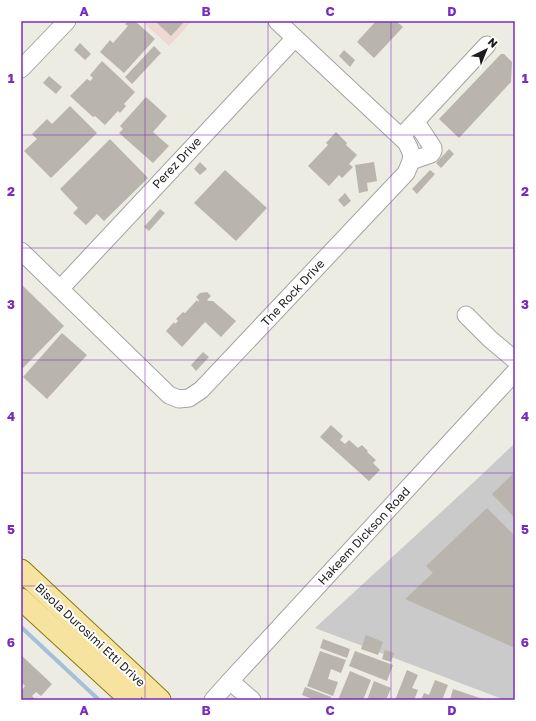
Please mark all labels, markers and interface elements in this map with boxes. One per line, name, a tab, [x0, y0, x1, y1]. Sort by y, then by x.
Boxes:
text: A	[79, 3, 89, 19]
text: B	[201, 3, 211, 19]
text: C	[325, 3, 335, 19]
text: D	[447, 3, 457, 19]
north arrow	[466, 30, 506, 70]
text: N	[486, 35, 501, 50]
text: 1	[8, 70, 15, 86]
text: 1	[522, 70, 529, 86]
street label: Perez Drive	[149, 134, 204, 192]
text: 2	[7, 183, 15, 199]
text: 2	[521, 183, 529, 199]
street label: The Rock Drive	[258, 256, 327, 329]
text: 3	[7, 296, 15, 312]
text: 3	[521, 296, 529, 312]
text: 4	[7, 408, 15, 424]
text: 4	[521, 408, 529, 424]
street label: Hakeem Dickson Road	[314, 484, 413, 588]
text: 5	[7, 521, 15, 537]
text: 5	[521, 521, 529, 537]
street label: Bisola Durosimi Etti Drive	[32, 580, 149, 690]
text: 6	[7, 634, 15, 650]
text: 6	[521, 634, 529, 650]
text: A	[79, 702, 89, 718]
text: B	[201, 702, 211, 718]
text: C	[325, 702, 335, 718]
text: D	[447, 702, 457, 718]

